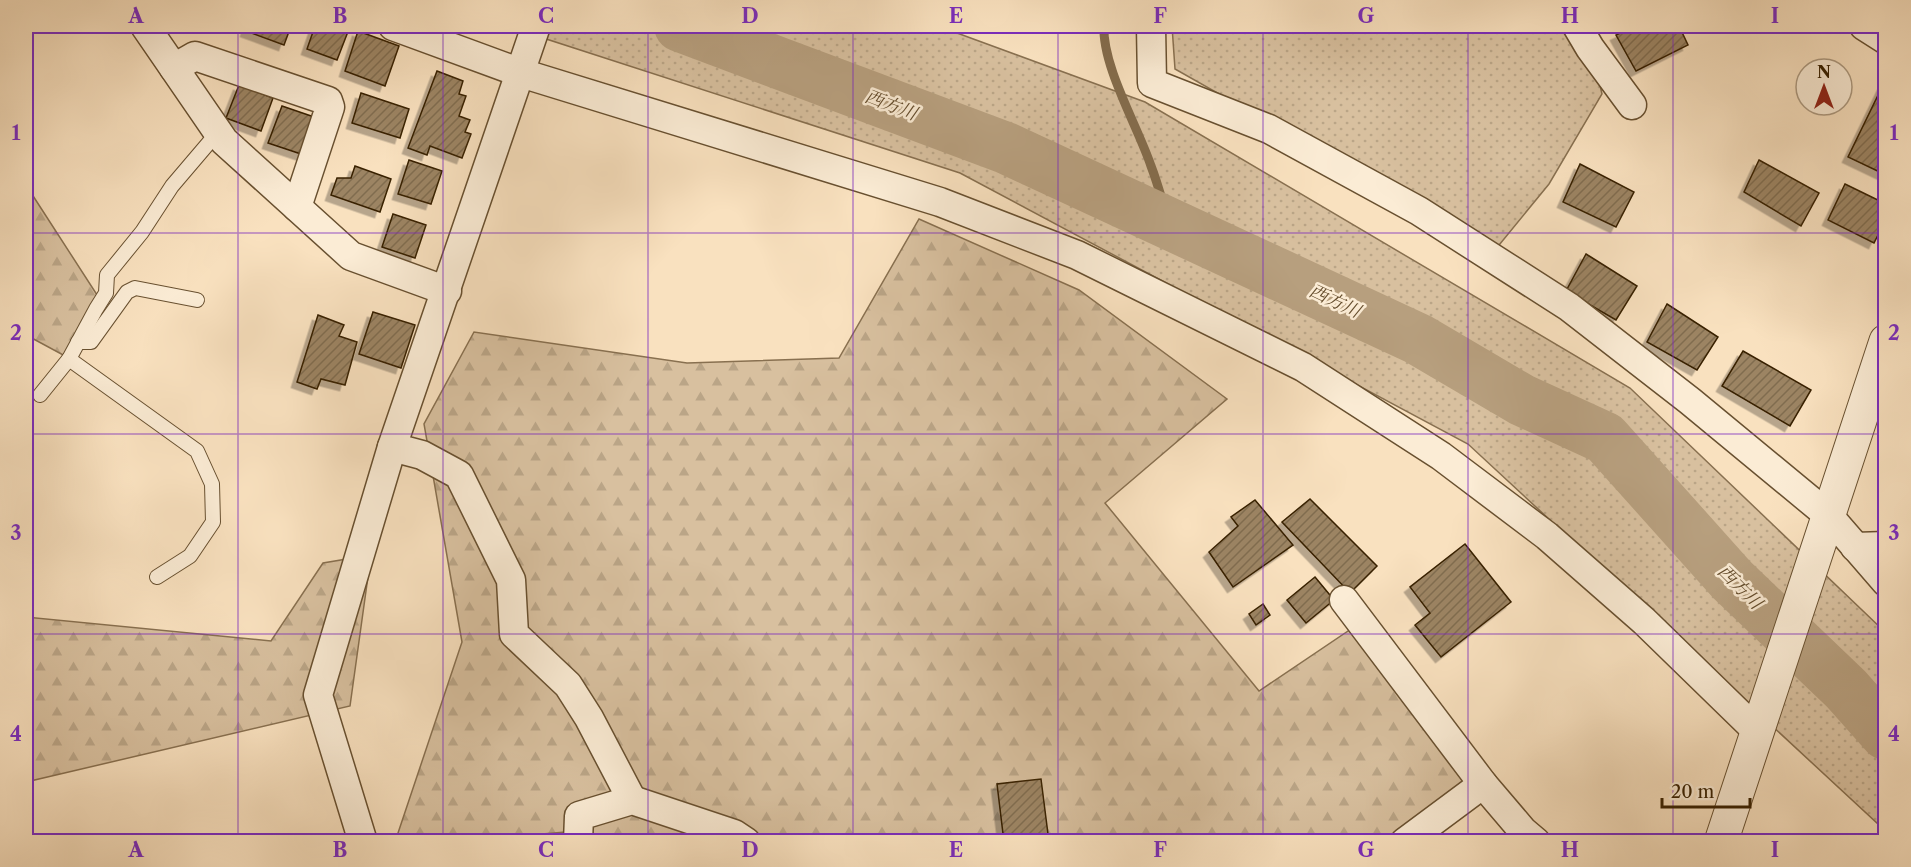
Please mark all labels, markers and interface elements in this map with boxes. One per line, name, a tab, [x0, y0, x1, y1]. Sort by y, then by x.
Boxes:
text: A	[127, 4, 144, 28]
text: B	[333, 4, 348, 28]
text: C	[538, 4, 554, 28]
text: D	[741, 4, 759, 28]
text: E	[949, 4, 963, 28]
text: F	[1153, 4, 1167, 28]
text: G	[1358, 4, 1375, 28]
text: H	[1561, 4, 1579, 28]
text: I	[1771, 4, 1779, 28]
north arrow	[1794, 57, 1854, 117]
text: N	[1817, 62, 1831, 82]
water label: 西方川	[862, 85, 922, 126]
text: 1	[12, 121, 21, 145]
text: 1	[1890, 121, 1899, 145]
water label: 西方川	[1306, 280, 1366, 323]
text: 2	[10, 321, 22, 345]
text: 2	[1888, 321, 1900, 345]
text: 3	[10, 521, 22, 545]
text: 3	[1888, 521, 1900, 545]
water label: 西方川	[1713, 560, 1768, 615]
text: 4	[10, 722, 22, 746]
text: 4	[1888, 722, 1900, 746]
scale bar	[1662, 771, 1750, 809]
text: 20 m	[1671, 781, 1715, 803]
text: A	[127, 838, 144, 862]
text: B	[333, 838, 348, 862]
text: C	[538, 838, 554, 862]
text: D	[741, 838, 759, 862]
text: E	[949, 838, 963, 862]
text: F	[1153, 838, 1167, 862]
text: G	[1358, 838, 1375, 862]
text: H	[1561, 838, 1579, 862]
text: I	[1771, 838, 1779, 862]

